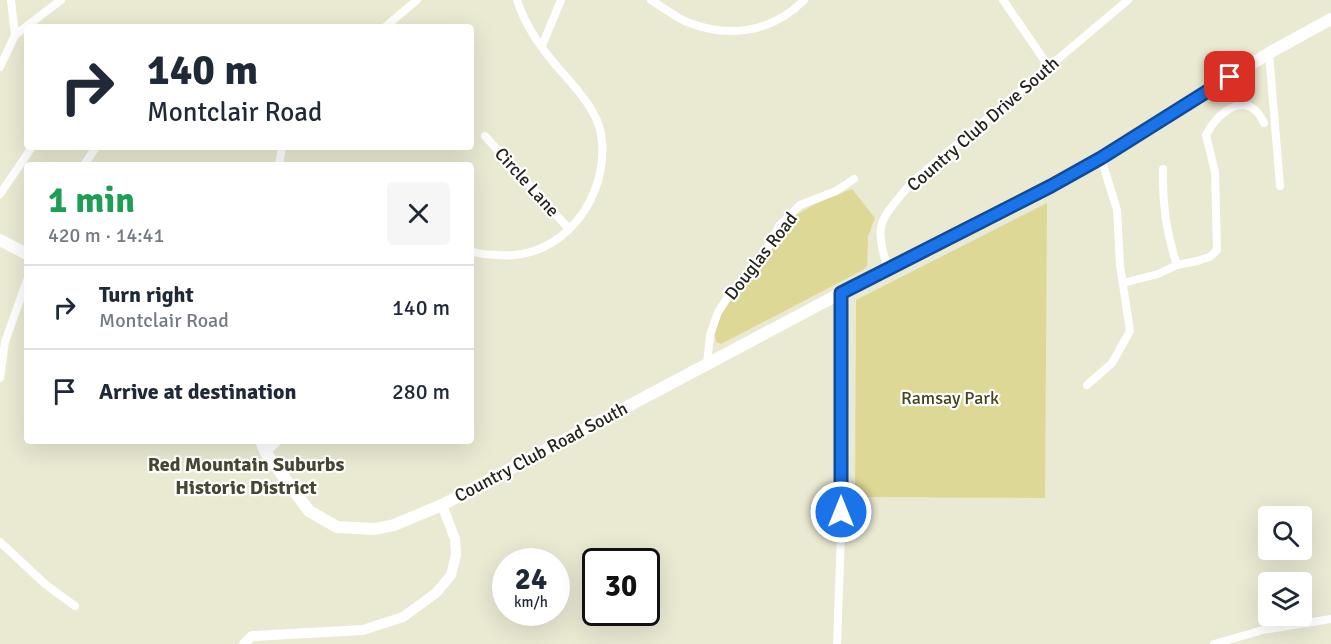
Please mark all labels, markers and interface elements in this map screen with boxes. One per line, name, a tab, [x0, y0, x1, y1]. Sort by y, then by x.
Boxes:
text: 140 m	[147, 45, 258, 96]
icon: right	[48, 48, 126, 126]
pin	[1204, 51, 1255, 102]
street label: Country Club Drive South	[902, 52, 1064, 196]
icon: arrive	[1213, 60, 1246, 93]
text: Montclair Road	[147, 96, 322, 129]
street label: Circle Lane	[490, 143, 564, 221]
text: 1 min	[48, 178, 135, 223]
button: close	[387, 182, 450, 245]
street label: Douglas Road	[720, 208, 802, 304]
text: 420 m · 14:41	[48, 223, 164, 248]
text: Turn right	[99, 281, 194, 308]
icon: right	[48, 291, 81, 324]
text: 140 m	[392, 294, 450, 321]
text: Montclair Road	[99, 308, 229, 333]
icon: arrive	[48, 375, 81, 408]
text: Arrive at destination	[99, 378, 296, 405]
text: 280 m	[392, 378, 450, 405]
park label: Ramsay Park	[901, 387, 999, 409]
street label: Country Club Road South	[451, 397, 631, 507]
district label: Red Mountain Suburbs Historic District	[148, 452, 344, 500]
position arrow	[809, 480, 873, 544]
map controls	[1258, 506, 1312, 626]
button: search	[1258, 506, 1312, 560]
speed limit sign: 30	[582, 548, 660, 626]
text: 24	[515, 561, 547, 598]
button: layers	[1258, 572, 1312, 626]
text: km/h	[514, 593, 548, 611]

